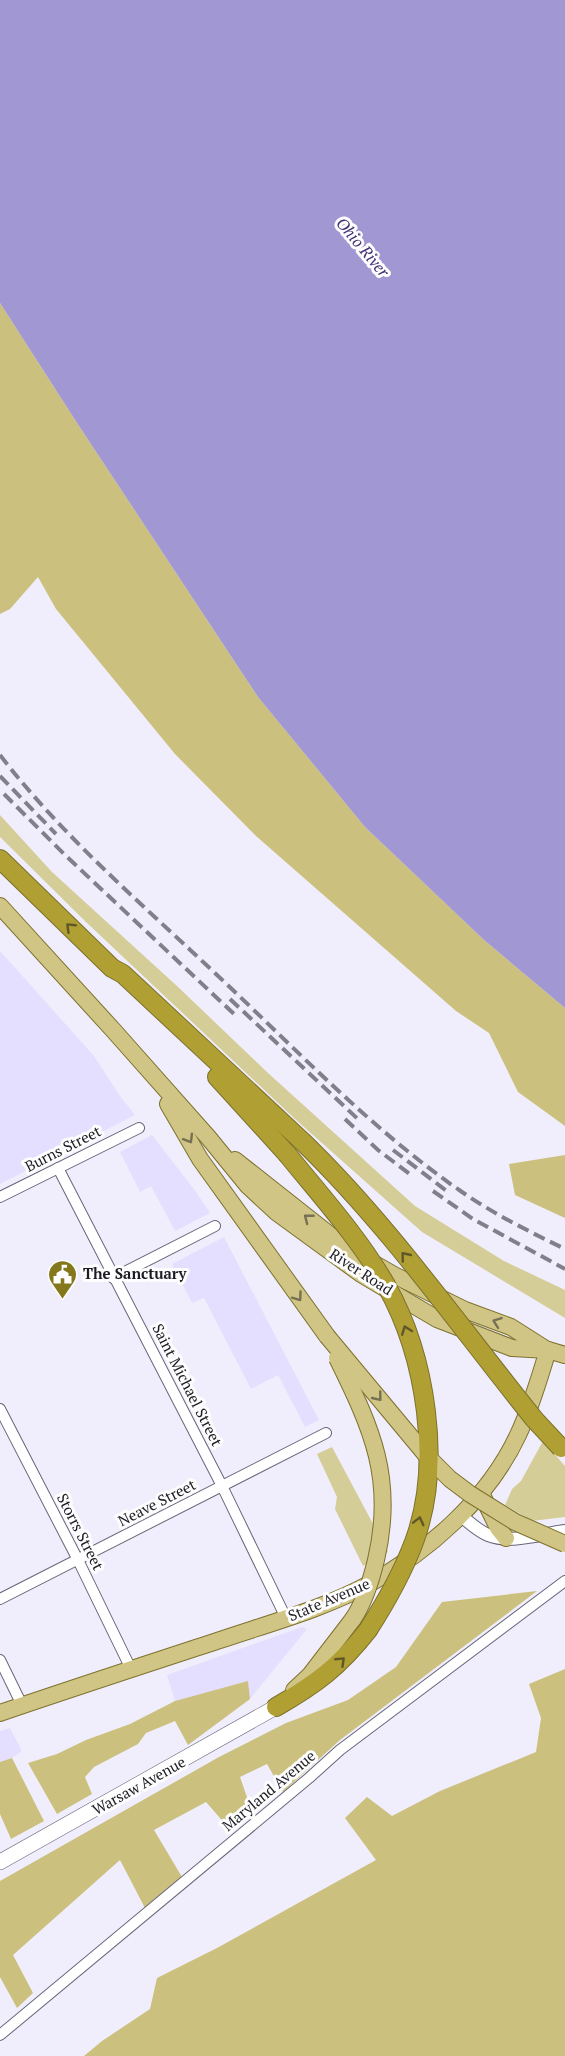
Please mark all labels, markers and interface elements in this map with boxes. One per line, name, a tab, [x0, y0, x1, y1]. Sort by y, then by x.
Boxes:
water label: Ohio River	[332, 212, 395, 282]
one-way arrow	[66, 924, 77, 935]
street label: Burns Street	[21, 1120, 104, 1176]
one-way arrow	[181, 1133, 193, 1143]
one-way arrow	[304, 1215, 315, 1226]
street label: River Road	[326, 1243, 397, 1299]
one-way arrow	[401, 1252, 412, 1263]
public building icon: The Sanctuary	[46, 1258, 78, 1300]
place label: The Sanctuary	[83, 1263, 187, 1283]
one-way arrow	[291, 1290, 302, 1301]
one-way arrow	[492, 1316, 503, 1329]
street label: Saint Michael Street	[148, 1320, 228, 1450]
one-way arrow	[401, 1325, 414, 1336]
one-way arrow	[370, 1390, 381, 1401]
street label: Neave Street	[114, 1474, 199, 1530]
street label: Storrs Street	[53, 1490, 109, 1574]
one-way arrow	[412, 1517, 425, 1527]
street label: State Avenue	[285, 1573, 372, 1625]
one-way arrow	[333, 1658, 344, 1669]
street label: Maryland Avenue	[218, 1745, 319, 1835]
street label: Warsaw Avenue	[88, 1751, 189, 1819]

